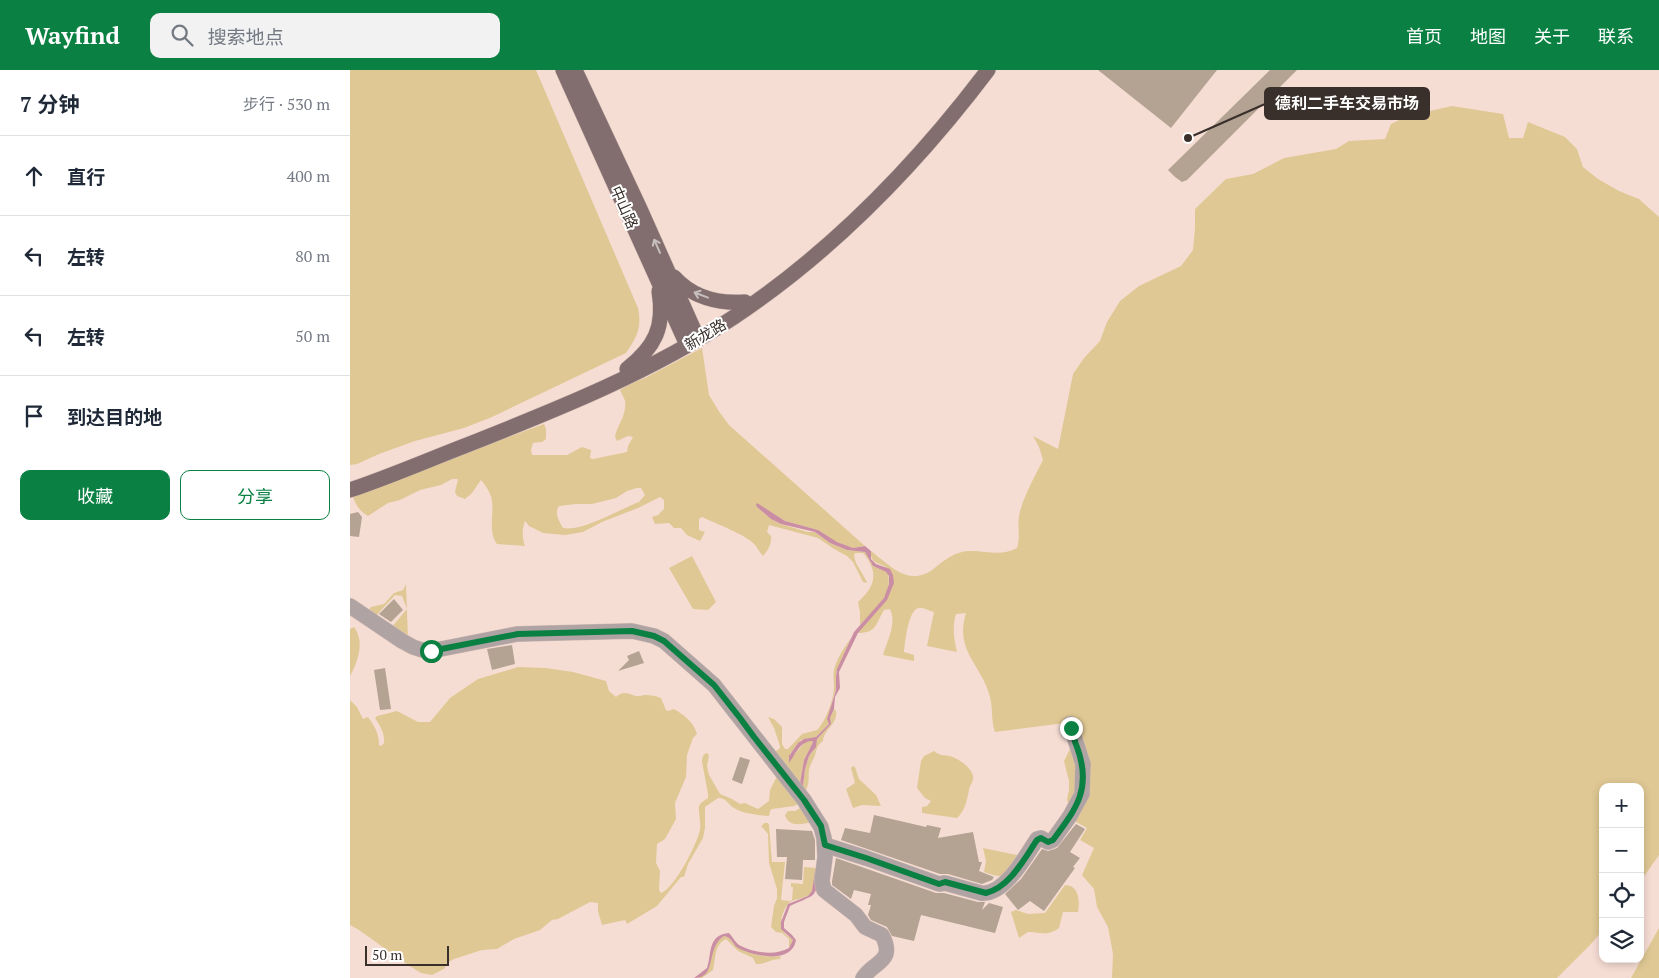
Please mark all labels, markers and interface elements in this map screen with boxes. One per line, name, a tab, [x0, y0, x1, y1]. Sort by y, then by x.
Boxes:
search box	[150, 13, 500, 58]
text: Wayfind	[25, 19, 120, 51]
icon: search	[168, 21, 196, 49]
text: 搜索地点	[208, 24, 284, 49]
text: 首页	[1406, 24, 1442, 48]
text: 地图	[1470, 24, 1506, 48]
text: 关于	[1534, 24, 1570, 48]
text: 联系	[1598, 24, 1634, 48]
callout: 德利二手车交易市场	[1265, 88, 1429, 119]
text: 7 分钟	[20, 90, 80, 118]
text: 德利二手车交易市场	[1275, 92, 1419, 114]
text: 步行 · 530 m	[243, 93, 330, 115]
icon: ahead	[20, 162, 48, 190]
text: 直行	[67, 164, 105, 189]
text: 400 m	[287, 165, 330, 187]
street label: 中山路	[607, 182, 643, 232]
one-way arrow	[652, 239, 661, 254]
icon: left	[20, 242, 48, 270]
text: 左转	[67, 244, 105, 269]
text: 80 m	[295, 245, 330, 267]
one-way arrow	[693, 290, 709, 299]
street label: 新龙路	[681, 314, 729, 354]
icon: left	[20, 322, 48, 350]
text: 左转	[67, 324, 105, 349]
text: 50 m	[295, 325, 330, 347]
icon: arrive	[20, 402, 48, 430]
text: 到达目的地	[67, 404, 162, 429]
button: 收藏	[20, 470, 170, 520]
button: 分享	[180, 470, 330, 520]
route start	[420, 640, 443, 663]
route end	[1060, 717, 1083, 740]
map controls	[1599, 783, 1644, 963]
button: +	[1599, 783, 1644, 828]
button: −	[1599, 828, 1644, 873]
button: locate	[1599, 873, 1644, 918]
button: layers	[1599, 918, 1644, 963]
scale bar	[365, 943, 449, 966]
text: 50 m	[372, 945, 402, 964]

